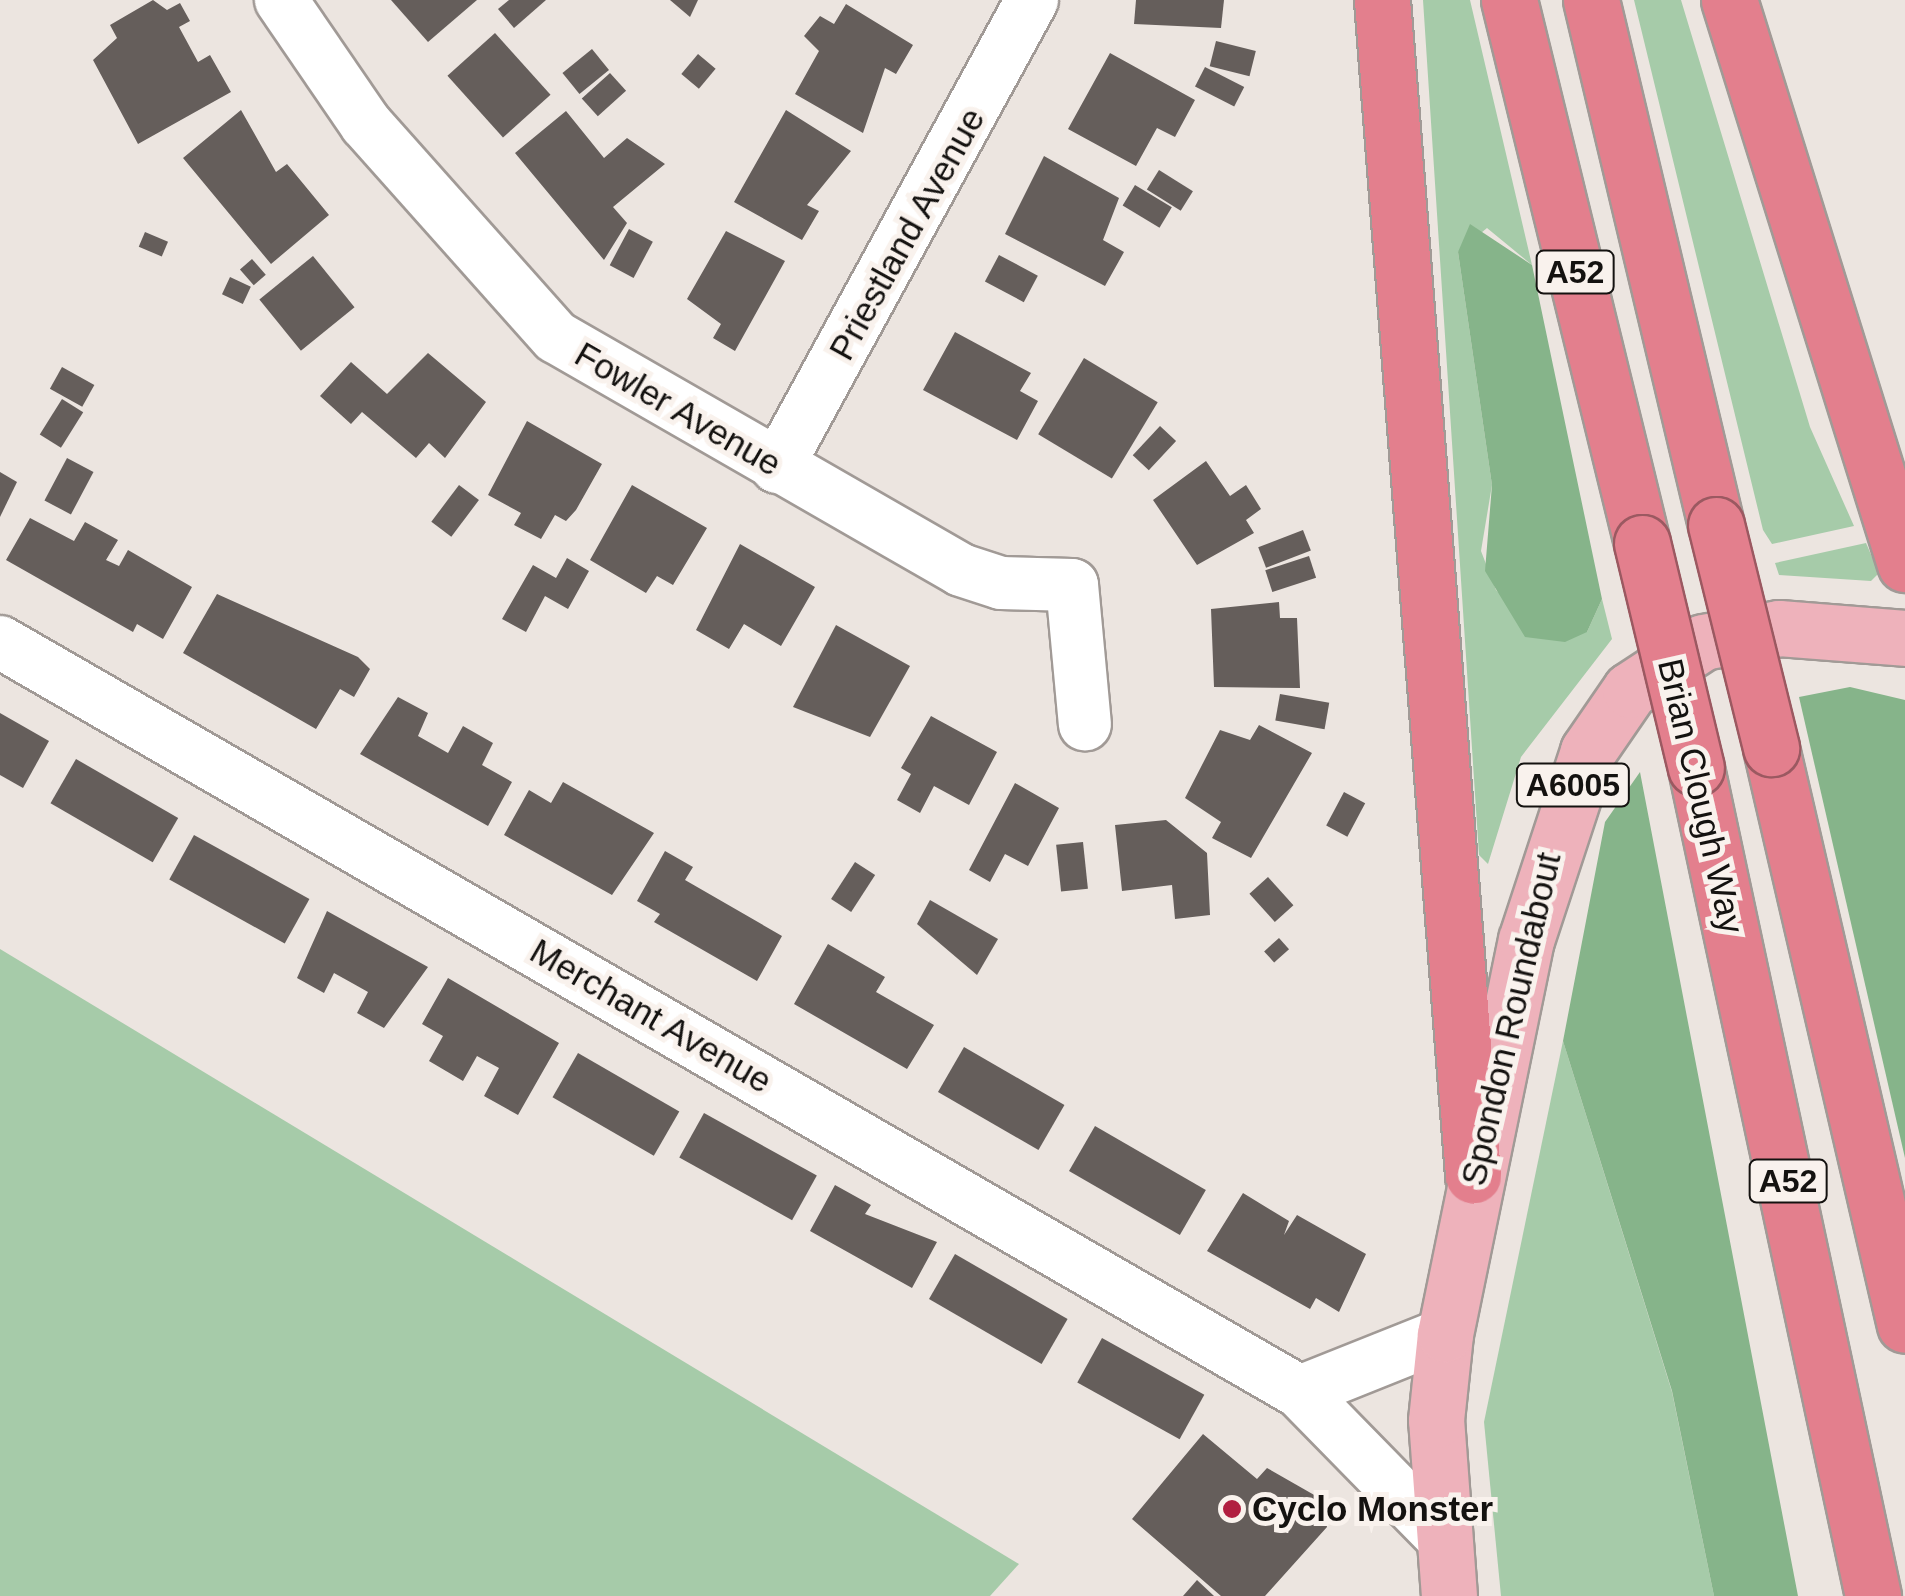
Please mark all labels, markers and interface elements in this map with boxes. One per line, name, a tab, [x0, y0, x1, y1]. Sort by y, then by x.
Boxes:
street label: Priestland Avenue	[820, 100, 994, 368]
road number: A52	[1535, 245, 1615, 299]
street label: Fowler Avenue	[567, 333, 789, 485]
street label: Brian Clough Way	[1649, 654, 1753, 938]
road number: A6005	[1516, 758, 1630, 812]
street label: Spondon Roundabout	[1452, 848, 1570, 1190]
street label: Merchant Avenue	[522, 929, 780, 1103]
road number: A52	[1748, 1154, 1828, 1208]
place label: Cyclo Monster	[1252, 1488, 1493, 1530]
marker: Cyclo Monster	[1221, 1498, 1243, 1520]

